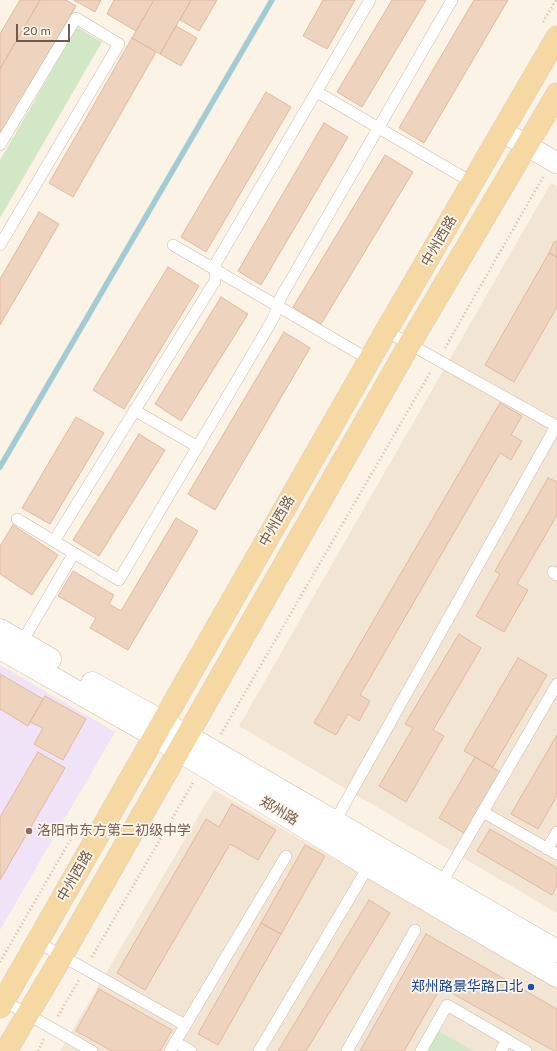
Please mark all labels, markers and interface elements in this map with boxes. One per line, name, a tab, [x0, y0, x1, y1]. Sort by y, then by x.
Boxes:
scale bar	[18, 16, 72, 42]
text: 20 m	[23, 24, 51, 38]
street label: 中州西路	[418, 213, 460, 269]
street label: 中州西路	[256, 493, 298, 549]
street label: 郑州路	[257, 793, 301, 829]
place label: 洛阳市东方第二初级中学	[37, 823, 191, 839]
marker: 洛阳市东方第二初级中学	[24, 826, 34, 836]
street label: 中州西路	[54, 848, 96, 904]
place label: 郑州路景华路口北	[411, 979, 523, 995]
marker: 郑州路景华路口北	[526, 982, 536, 992]

